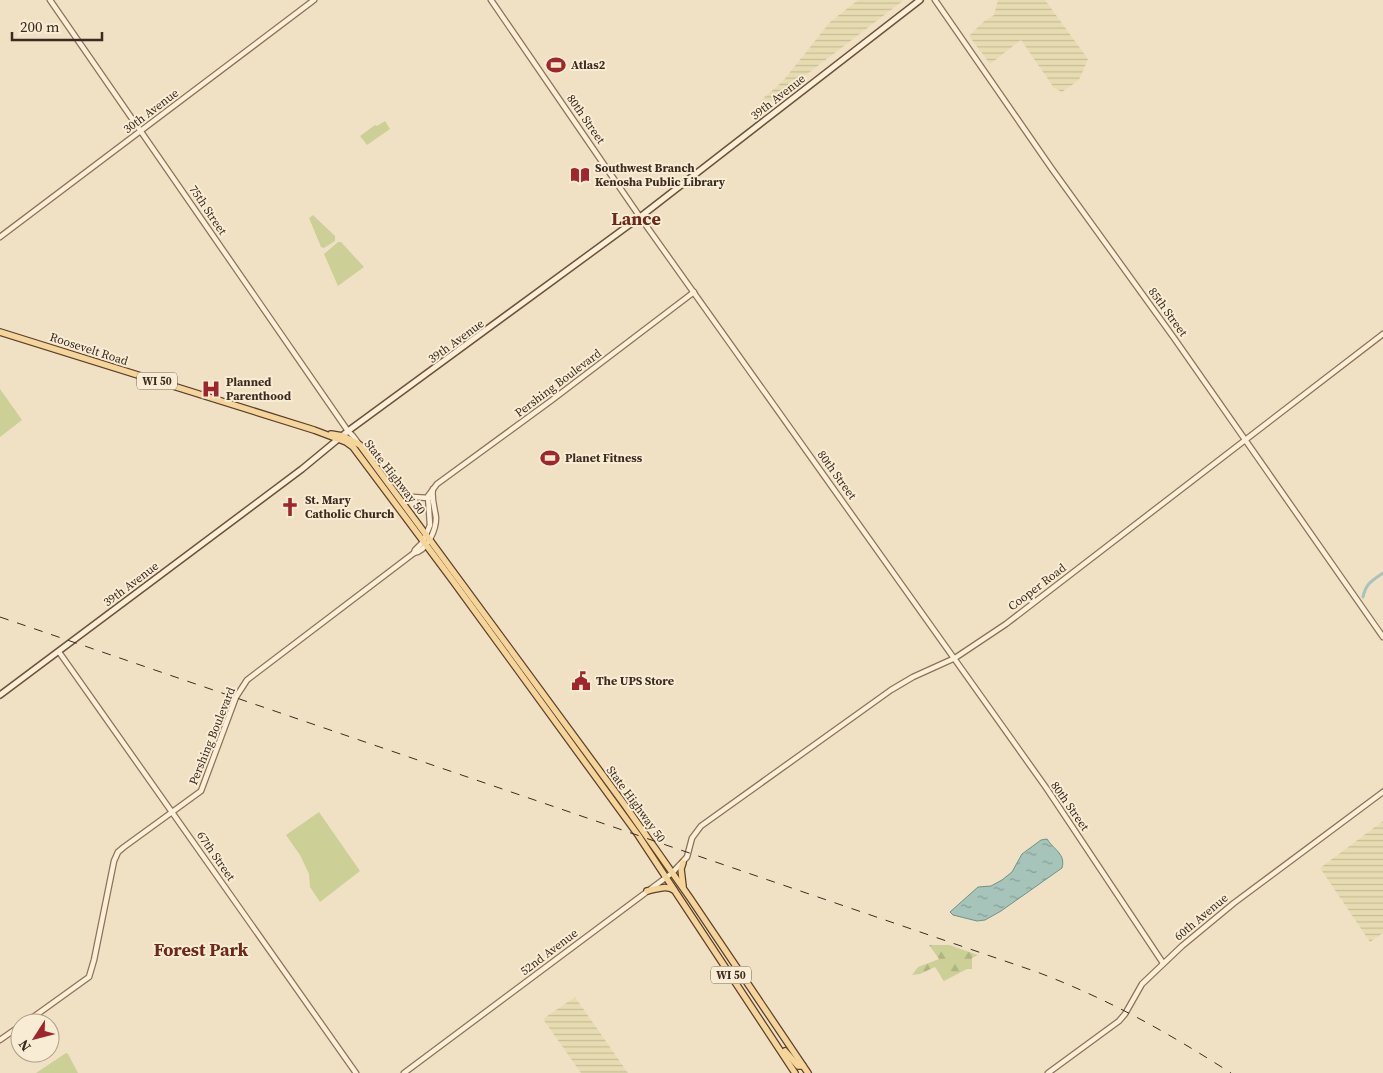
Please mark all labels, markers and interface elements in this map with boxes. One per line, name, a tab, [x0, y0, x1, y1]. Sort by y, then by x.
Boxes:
scale bar	[12, 10, 102, 42]
text: 200 m	[20, 16, 60, 37]
sports icon: Atlas2	[545, 54, 567, 76]
place label: Atlas2	[571, 57, 606, 73]
street label: 39th Avenue	[747, 71, 809, 123]
street label: 30th Avenue	[120, 85, 182, 137]
street label: 80th Street	[563, 91, 609, 147]
place label: Southwest Branch Kenosha Public Library	[595, 160, 726, 190]
library icon: Southwest Branch Kenosha Public Library	[569, 164, 591, 186]
street label: 75th Street	[185, 182, 231, 238]
district label: Lance	[611, 206, 661, 231]
street label: 85th Street	[1145, 284, 1191, 340]
street label: 39th Avenue	[425, 315, 487, 367]
street label: Roosevelt Road	[48, 329, 130, 369]
street label: Pershing Boulevard	[512, 345, 605, 421]
road number: WI 50	[137, 372, 177, 390]
place label: Planned Parenthood	[226, 374, 291, 404]
hospital icon: Planned Parenthood	[200, 378, 222, 400]
street label: State Highway 50	[361, 436, 429, 518]
sports icon: Planet Fitness	[539, 447, 561, 469]
street label: 80th Street	[814, 447, 860, 503]
place label: Planet Fitness	[565, 450, 643, 466]
place label: St. Mary Catholic Church	[305, 492, 395, 522]
church icon: St. Mary Catholic Church	[279, 496, 301, 518]
street label: 39th Avenue	[100, 558, 162, 610]
street label: Cooper Road	[1005, 560, 1069, 614]
public building icon: The UPS Store	[570, 670, 592, 692]
place label: The UPS Store	[596, 673, 674, 689]
street label: Pershing Boulevard	[185, 684, 239, 787]
street label: State Highway 50	[603, 763, 669, 845]
street label: 80th Street	[1047, 778, 1093, 834]
street label: 67th Street	[193, 828, 239, 884]
street label: 60th Avenue	[1171, 890, 1231, 944]
street label: 52nd Avenue	[517, 925, 581, 979]
district label: Forest Park	[154, 937, 249, 962]
road number: WI 50	[711, 966, 751, 984]
north arrow	[10, 1013, 60, 1063]
text: N	[13, 1036, 36, 1056]

